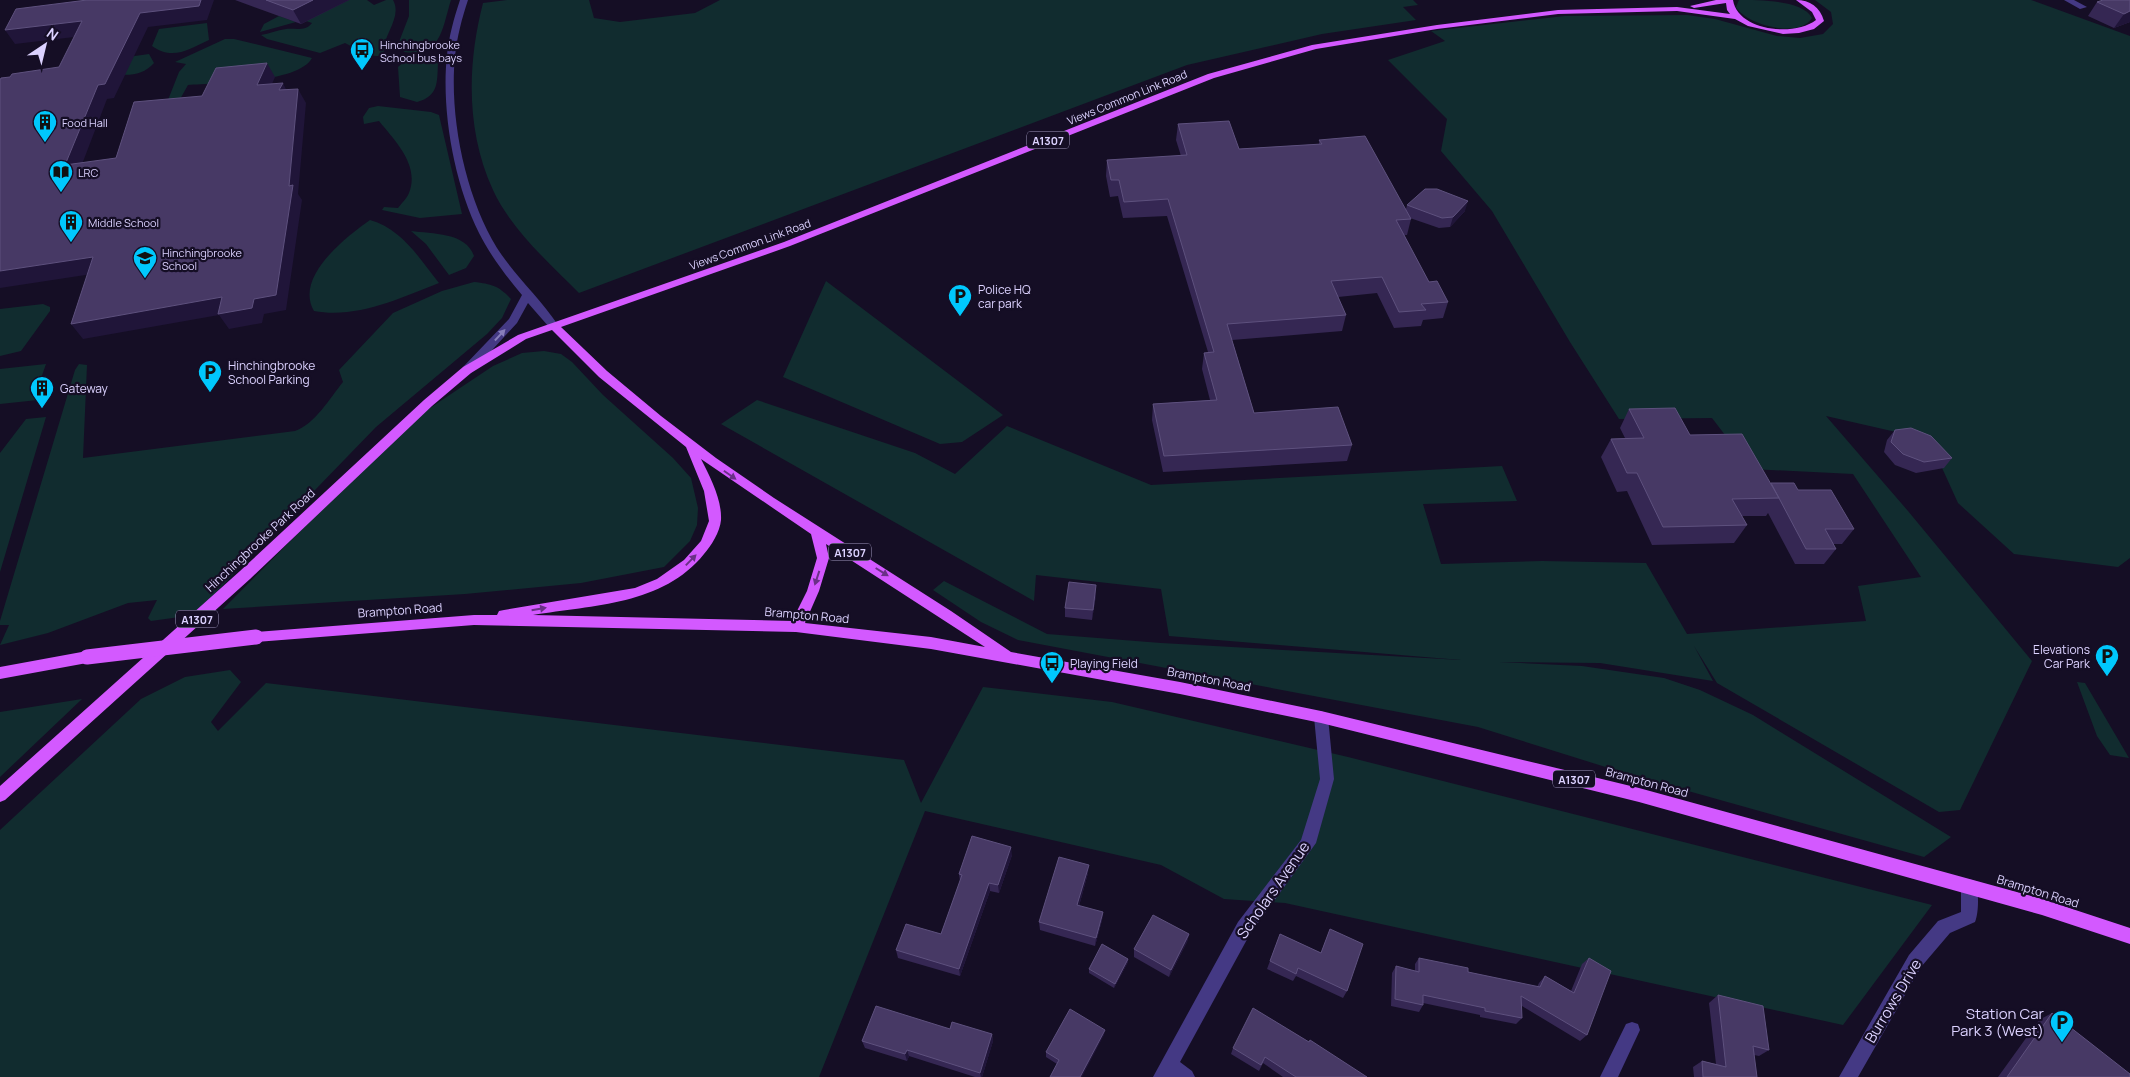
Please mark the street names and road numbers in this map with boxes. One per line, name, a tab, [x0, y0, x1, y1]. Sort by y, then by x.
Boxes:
street label: Views Common Link Road	[1065, 66, 1189, 128]
road number: A1307	[1027, 132, 1069, 148]
street label: Views Common Link Road	[687, 215, 813, 273]
street label: Hinchingbrooke Park Road	[201, 485, 319, 595]
road number: A1307	[829, 544, 871, 560]
street label: Brampton Road	[357, 599, 443, 621]
street label: Brampton Road	[764, 603, 850, 627]
road number: A1307	[176, 610, 218, 628]
street label: Brampton Road	[1166, 663, 1252, 695]
street label: Brampton Road	[1604, 763, 1690, 801]
road number: A1307	[1553, 771, 1595, 788]
street label: Scholars Avenue	[1232, 837, 1315, 943]
street label: Brampton Road	[1995, 870, 2081, 912]
street label: Burrows Drive	[1860, 955, 1926, 1047]

